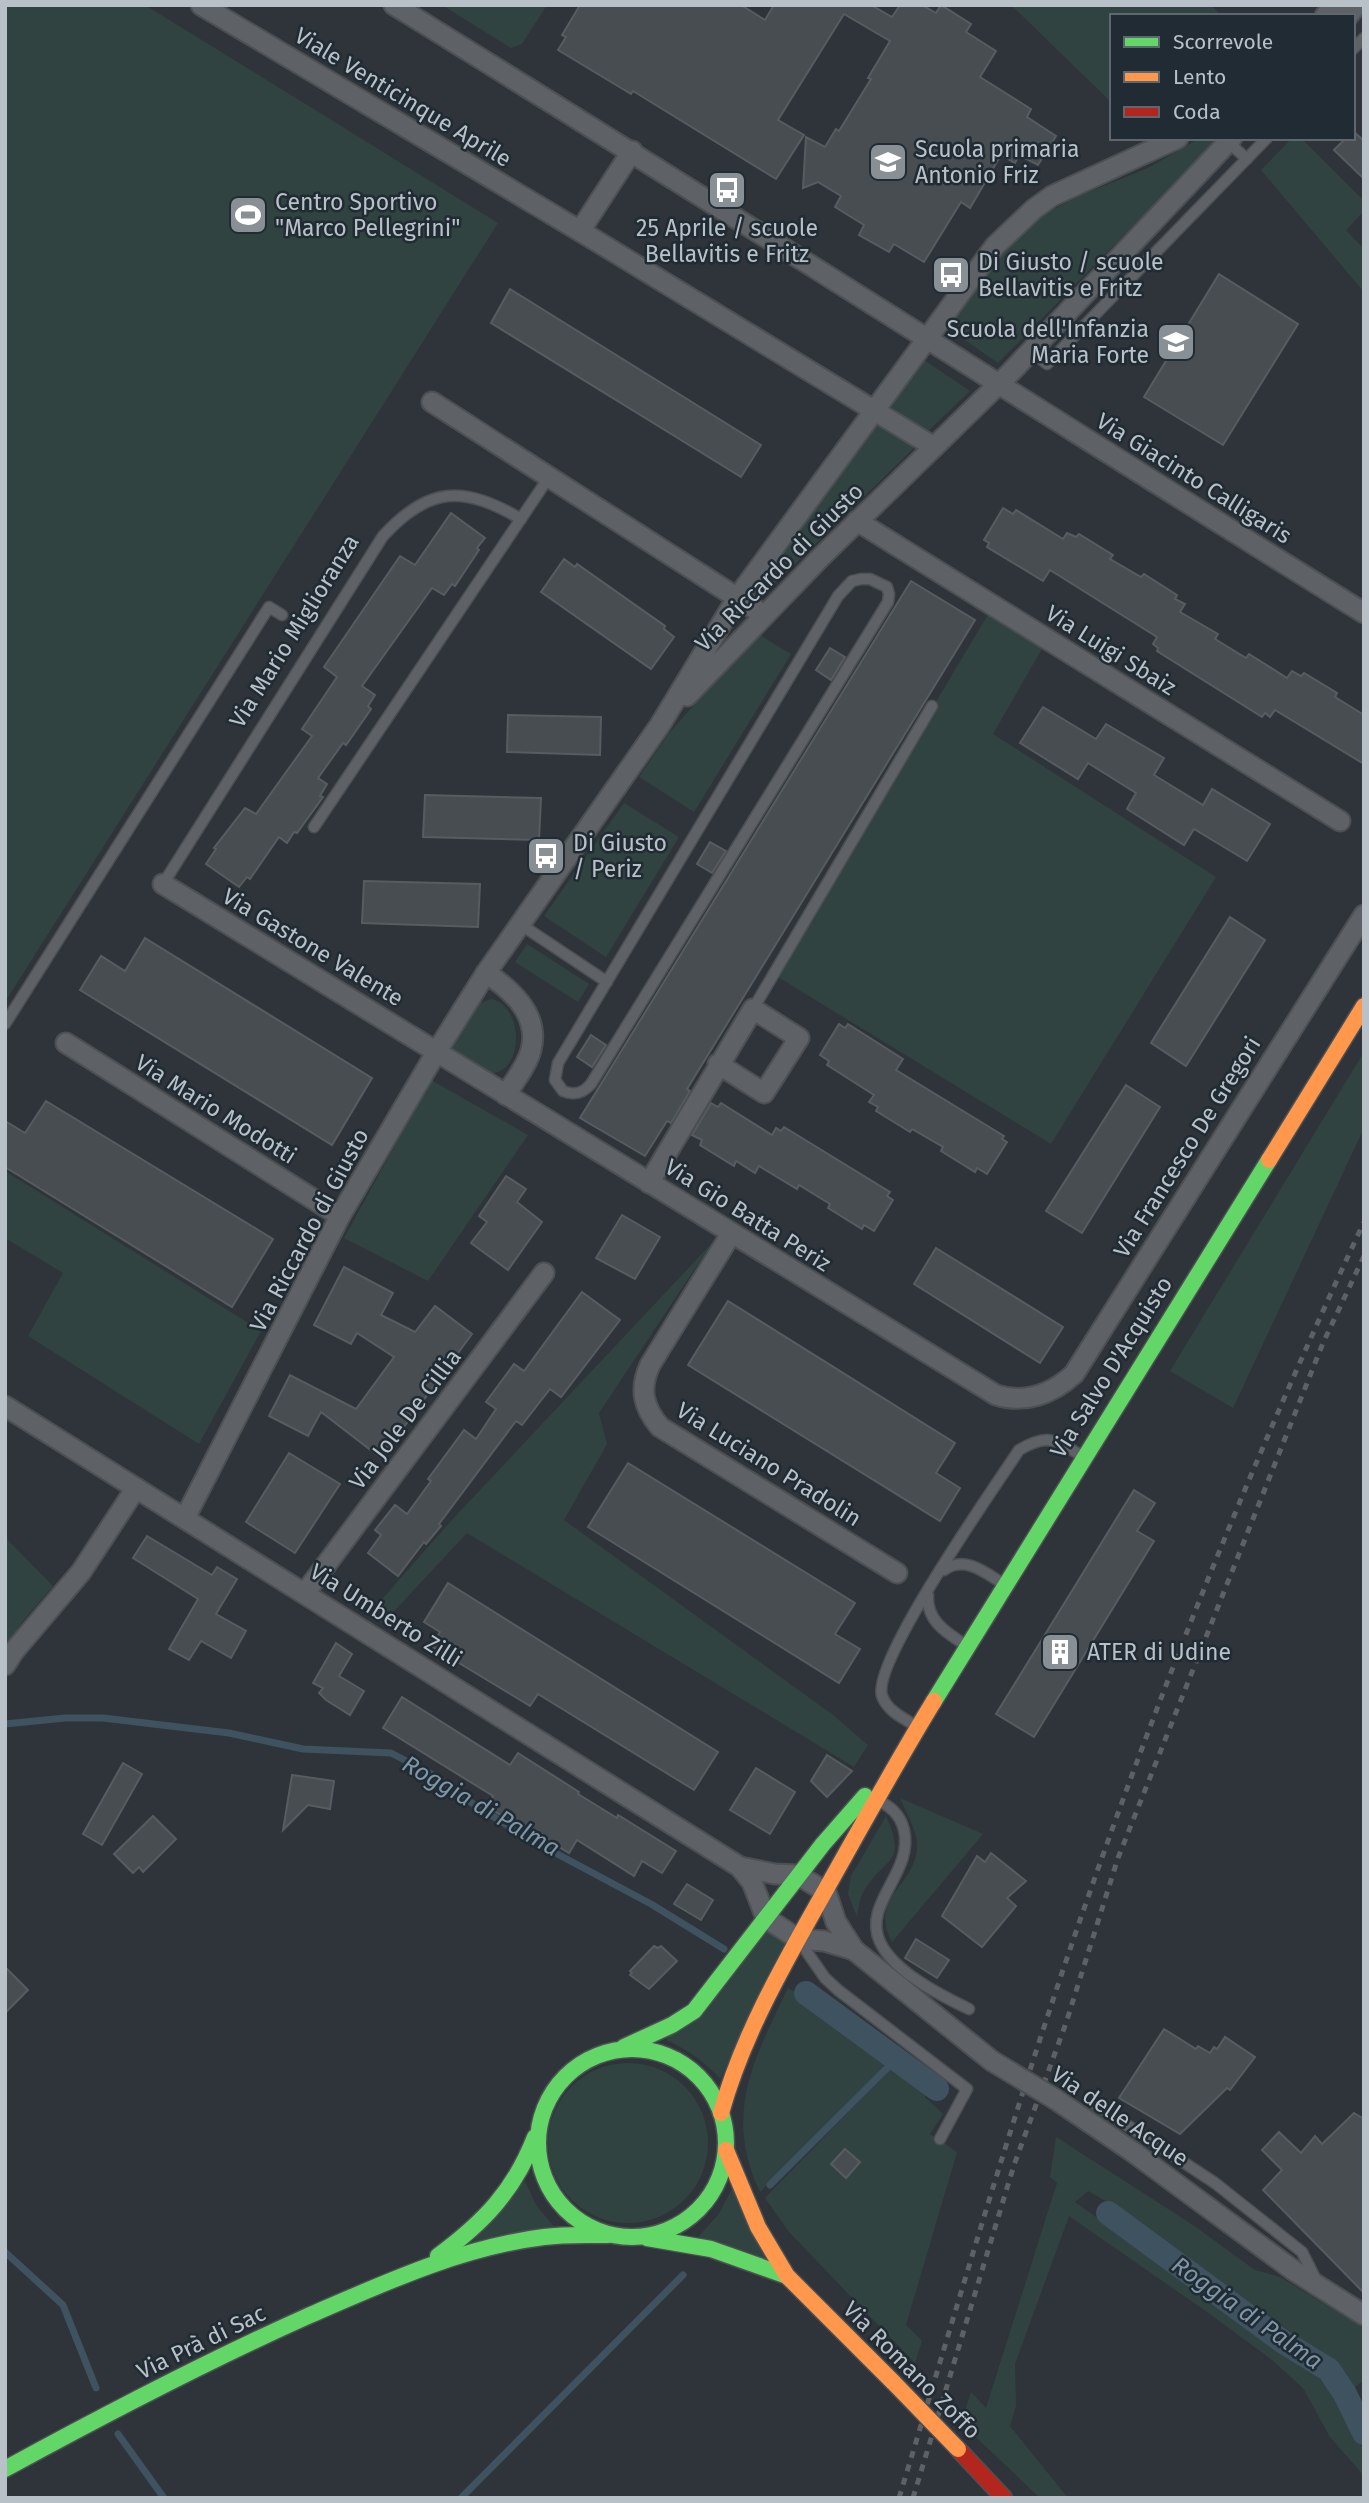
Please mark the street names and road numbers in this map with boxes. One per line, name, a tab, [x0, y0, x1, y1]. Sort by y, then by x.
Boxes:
street label: Viale Venticinque Aprile	[290, 21, 516, 173]
street label: Via Giacinto Calligaris	[1091, 407, 1297, 549]
street label: Via Riccardo di Giusto	[689, 477, 869, 657]
street label: Via Mario Miglioranza	[223, 529, 365, 733]
street label: Via Luigi Sbaiz	[1041, 599, 1181, 701]
street label: Via Gastone Valente	[217, 882, 409, 1012]
street label: Via Francesco De Gregori	[1107, 1031, 1267, 1263]
street label: Via Mario Modotti	[130, 1048, 302, 1170]
street label: Via Riccardo di Giusto	[243, 1123, 375, 1337]
street label: Via Gio Batta Periz	[660, 1153, 836, 1277]
street label: Via Salvo D'Acquisto	[1044, 1271, 1178, 1463]
street label: Via Jole De Cillia	[343, 1343, 467, 1495]
street label: Via Luciano Pradolin	[671, 1396, 867, 1532]
street label: Via Umberto Zilli	[305, 1557, 467, 1673]
street label: Via delle Acque	[1046, 2060, 1194, 2172]
street label: Via Romano Zoffo	[837, 2295, 987, 2445]
street label: Via Prà di Sac	[132, 2299, 270, 2385]

